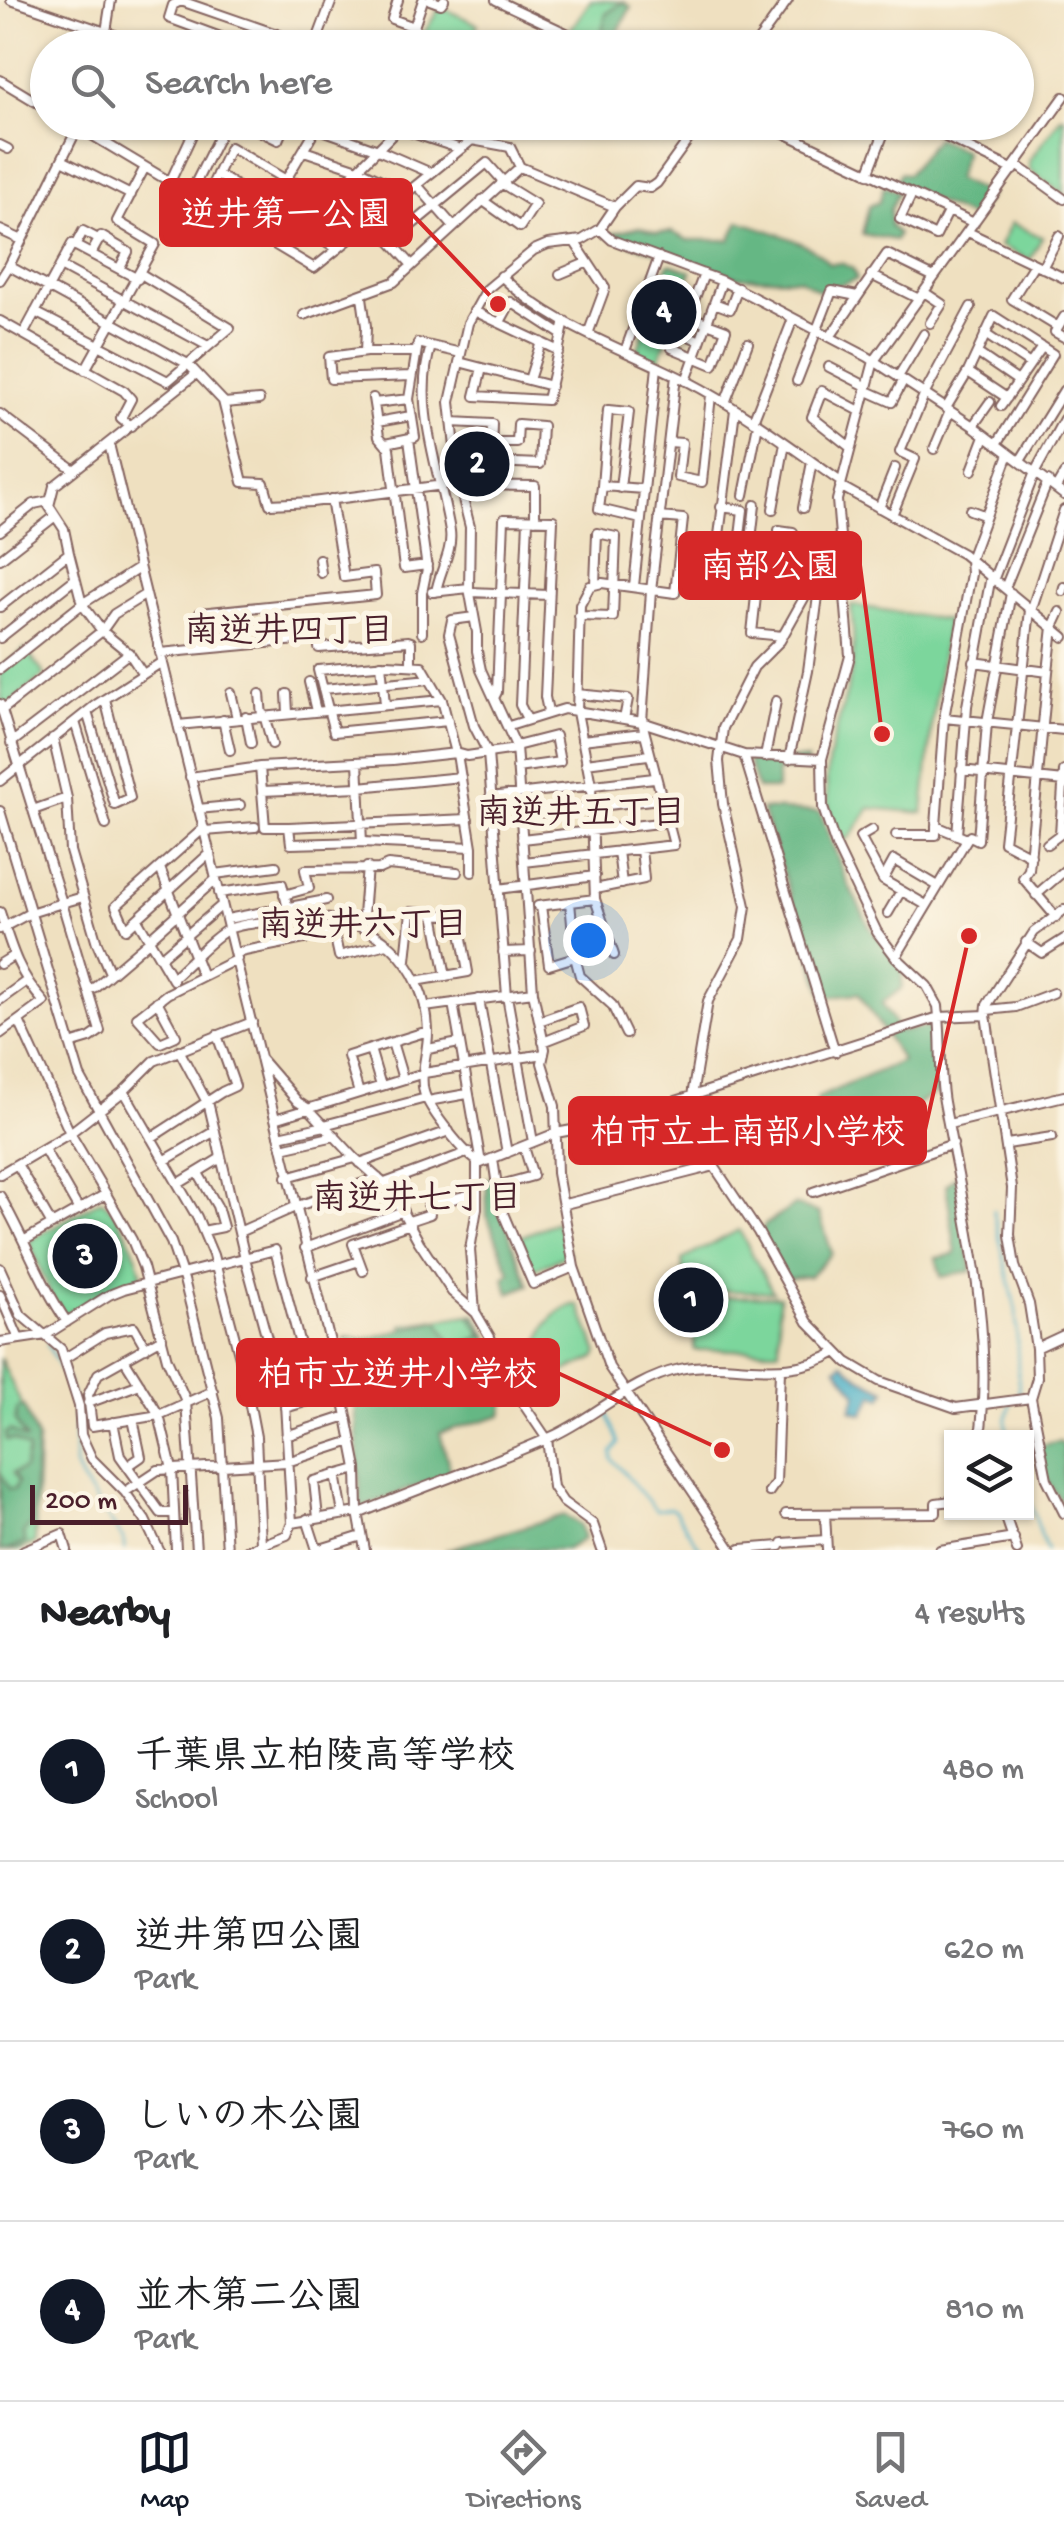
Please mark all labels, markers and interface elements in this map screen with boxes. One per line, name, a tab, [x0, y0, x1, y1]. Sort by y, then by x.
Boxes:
search box	[30, 30, 1034, 140]
icon: search	[65, 58, 120, 113]
text: Search here	[145, 63, 332, 107]
callout: 逆井第一公園	[161, 180, 411, 245]
text: 逆井第一公園	[181, 196, 391, 239]
pin: 4	[632, 274, 696, 350]
pin: 2	[444, 426, 510, 502]
callout: 南部公園	[680, 533, 860, 598]
text: 南部公園	[700, 548, 840, 591]
district label: 南逆井四丁目	[184, 612, 394, 655]
district label: 南逆井五丁目	[476, 794, 686, 837]
district label: 南逆井六丁目	[258, 906, 468, 949]
your location	[563, 915, 614, 966]
callout: 柏市立土南部小学校	[570, 1098, 925, 1163]
text: 柏市立土南部小学校	[590, 1114, 906, 1157]
district label: 南逆井七丁目	[312, 1179, 522, 1222]
pin: 3	[52, 1218, 118, 1294]
pin: 1	[658, 1262, 724, 1338]
callout: 柏市立逆井小学校	[238, 1340, 558, 1405]
text: 柏市立逆井小学校	[258, 1356, 538, 1399]
map controls	[944, 1430, 1034, 1520]
button: layers	[944, 1430, 1034, 1520]
scale bar	[30, 1480, 188, 1524]
text: 200 m	[45, 1486, 117, 1519]
text: Nearby	[40, 1591, 170, 1640]
text: 4 results	[915, 1596, 1024, 1634]
text: 千葉県立柏陵高等学校	[135, 1738, 515, 1782]
text: 1	[66, 1752, 79, 1790]
text: 480 m	[943, 1752, 1024, 1790]
text: School	[135, 1782, 218, 1820]
text: 逆井第四公園	[135, 1918, 363, 1962]
text: 2	[65, 1932, 80, 1970]
text: 620 m	[944, 1932, 1024, 1970]
text: Park	[135, 1962, 196, 2000]
text: しいの木公園	[135, 2098, 363, 2142]
text: 3	[64, 2112, 81, 2150]
text: 760 m	[943, 2112, 1024, 2150]
text: Park	[135, 2142, 196, 2180]
text: 並木第二公園	[135, 2278, 363, 2322]
text: 4	[65, 2292, 80, 2330]
text: 810 m	[945, 2292, 1024, 2330]
text: Park	[135, 2322, 196, 2360]
tab: Map	[137, 2425, 192, 2518]
tab: Directions	[467, 2425, 581, 2518]
tab: Saved	[855, 2425, 927, 2518]

